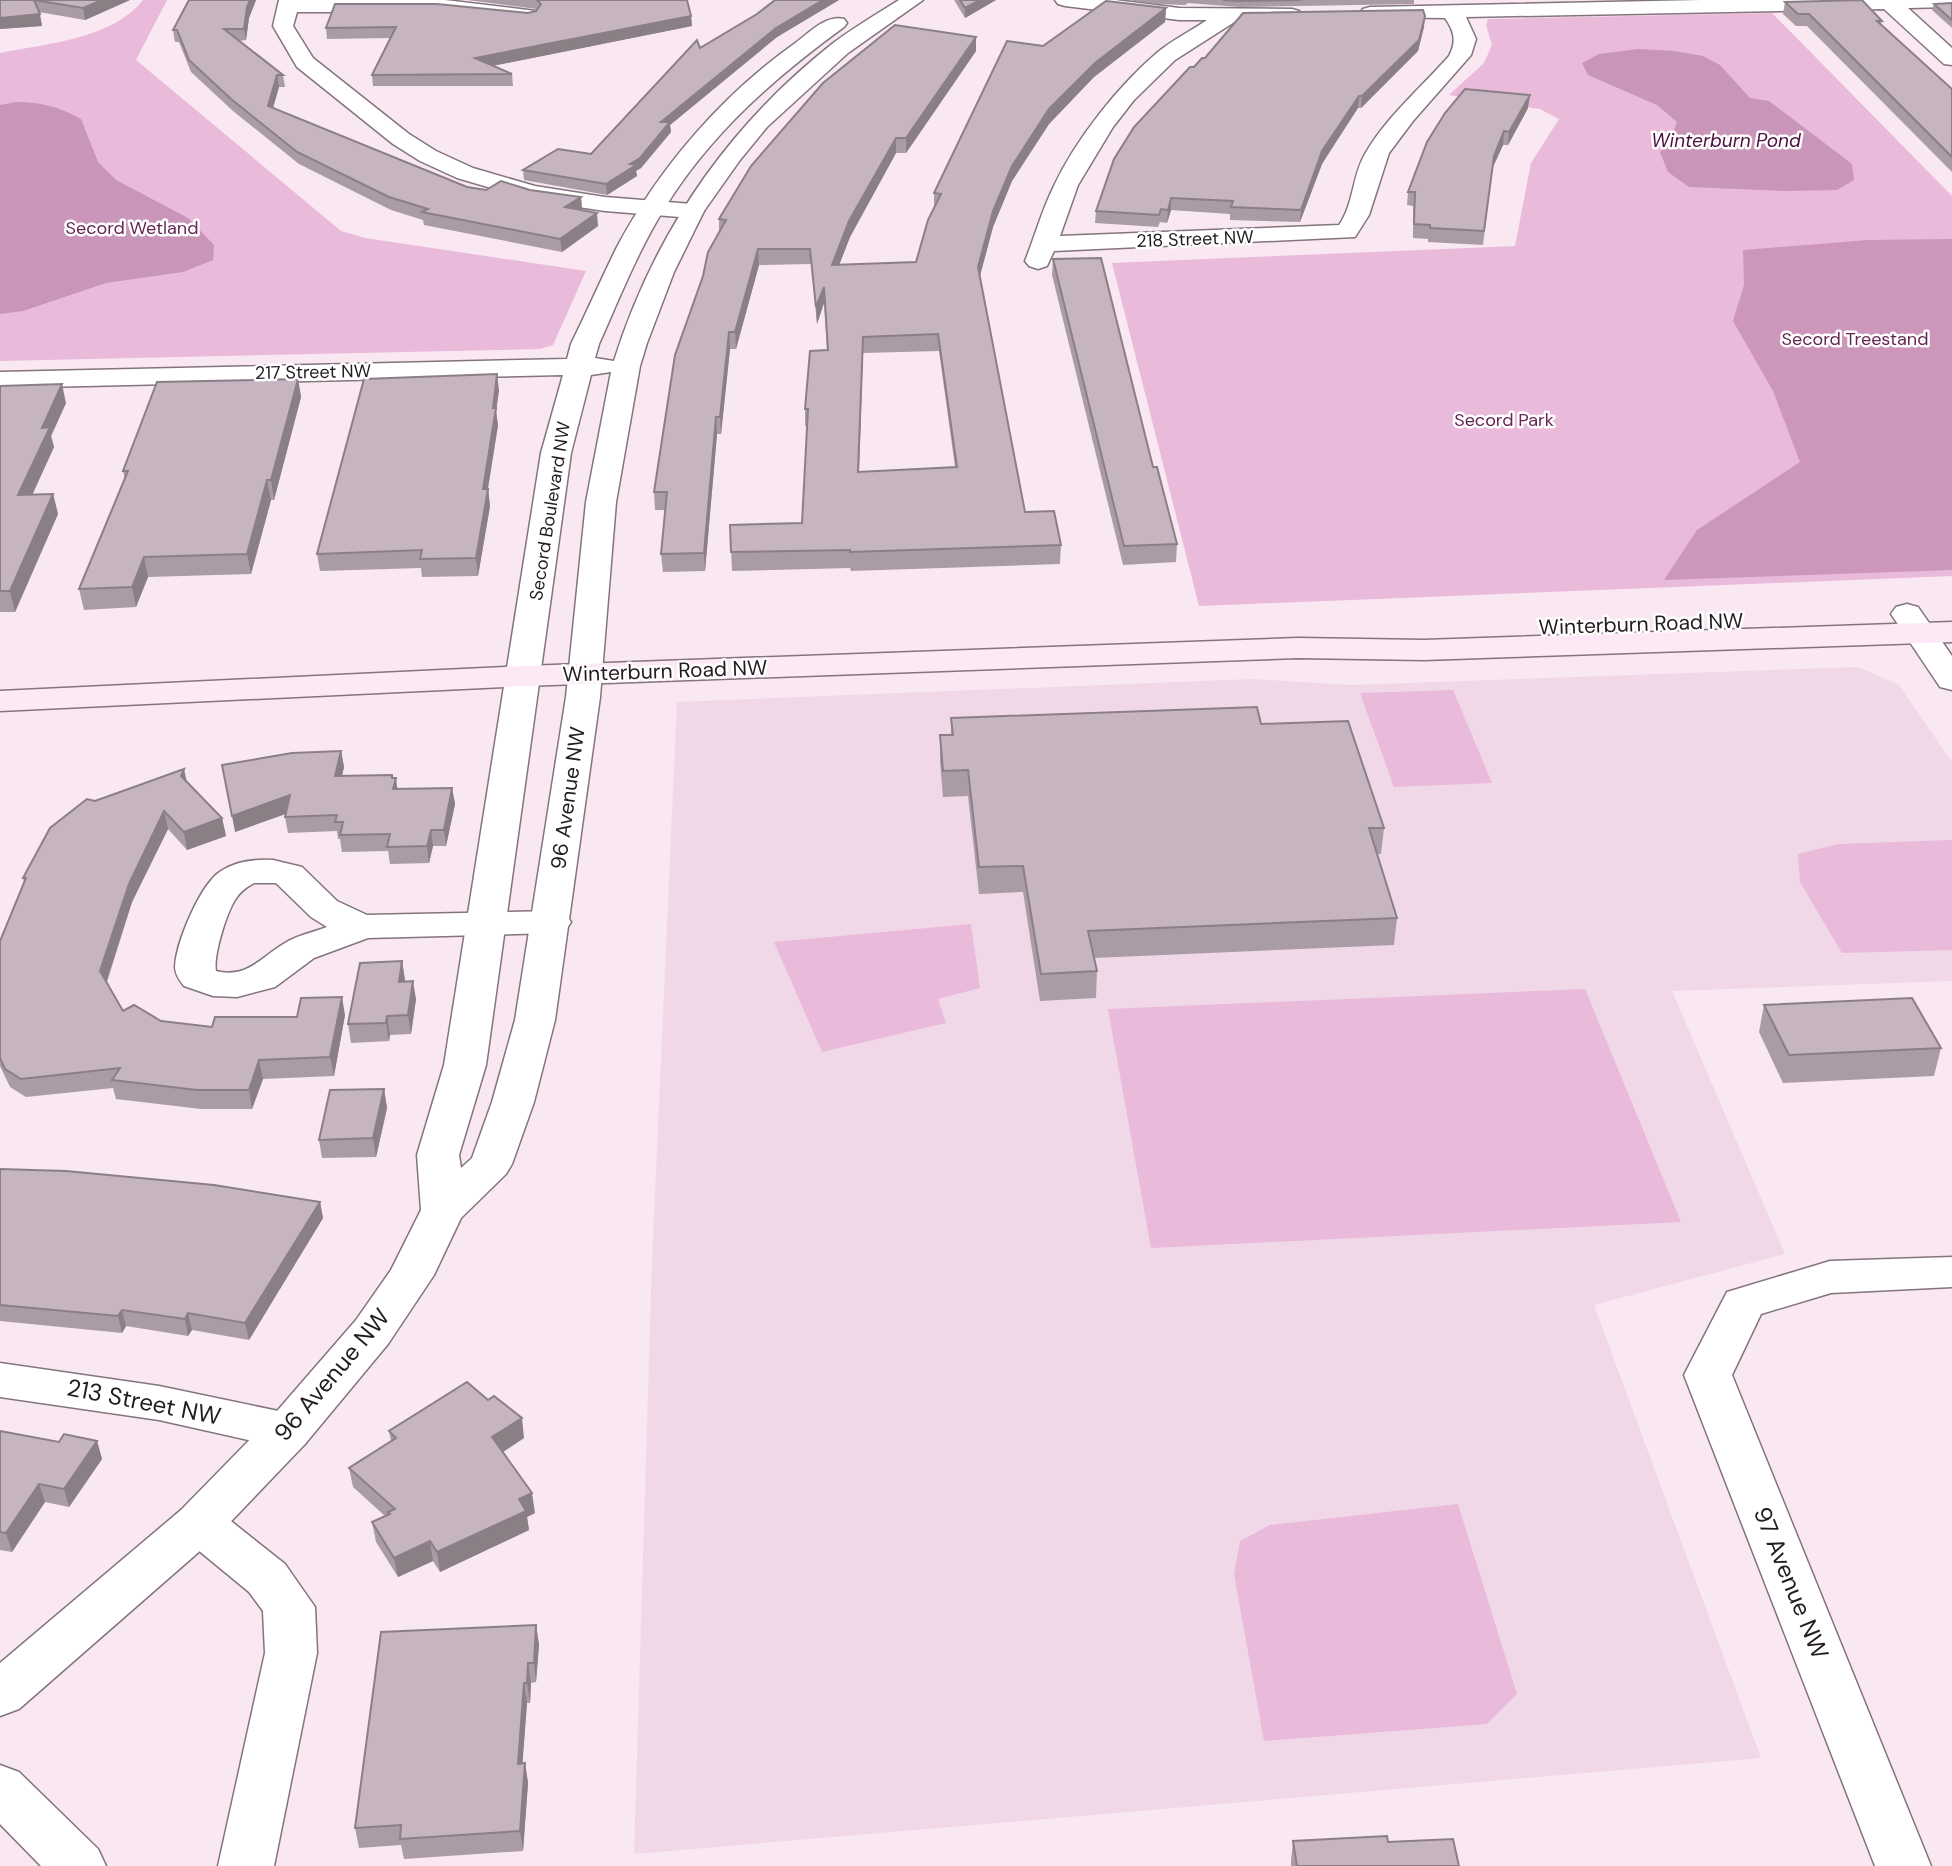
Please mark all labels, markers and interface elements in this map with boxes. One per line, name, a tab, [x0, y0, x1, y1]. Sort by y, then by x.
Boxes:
water label: Winterburn Pond	[1651, 128, 1802, 153]
park label: Secord Wetland	[66, 216, 198, 240]
street label: 218 Street NW	[1136, 225, 1254, 253]
park label: Secord Treestand	[1782, 327, 1928, 351]
street label: 217 Street NW	[255, 359, 371, 385]
park label: Secord Park	[1454, 408, 1554, 432]
street label: Secord Boulevard NW	[524, 420, 576, 602]
street label: Winterburn Road NW	[1538, 606, 1744, 642]
street label: Winterburn Road NW	[562, 653, 768, 689]
street label: 96 Avenue NW	[544, 725, 592, 871]
street label: 96 Avenue NW	[267, 1302, 396, 1448]
street label: 213 Street NW	[65, 1371, 224, 1432]
street label: 97 Avenue NW	[1747, 1502, 1836, 1663]

